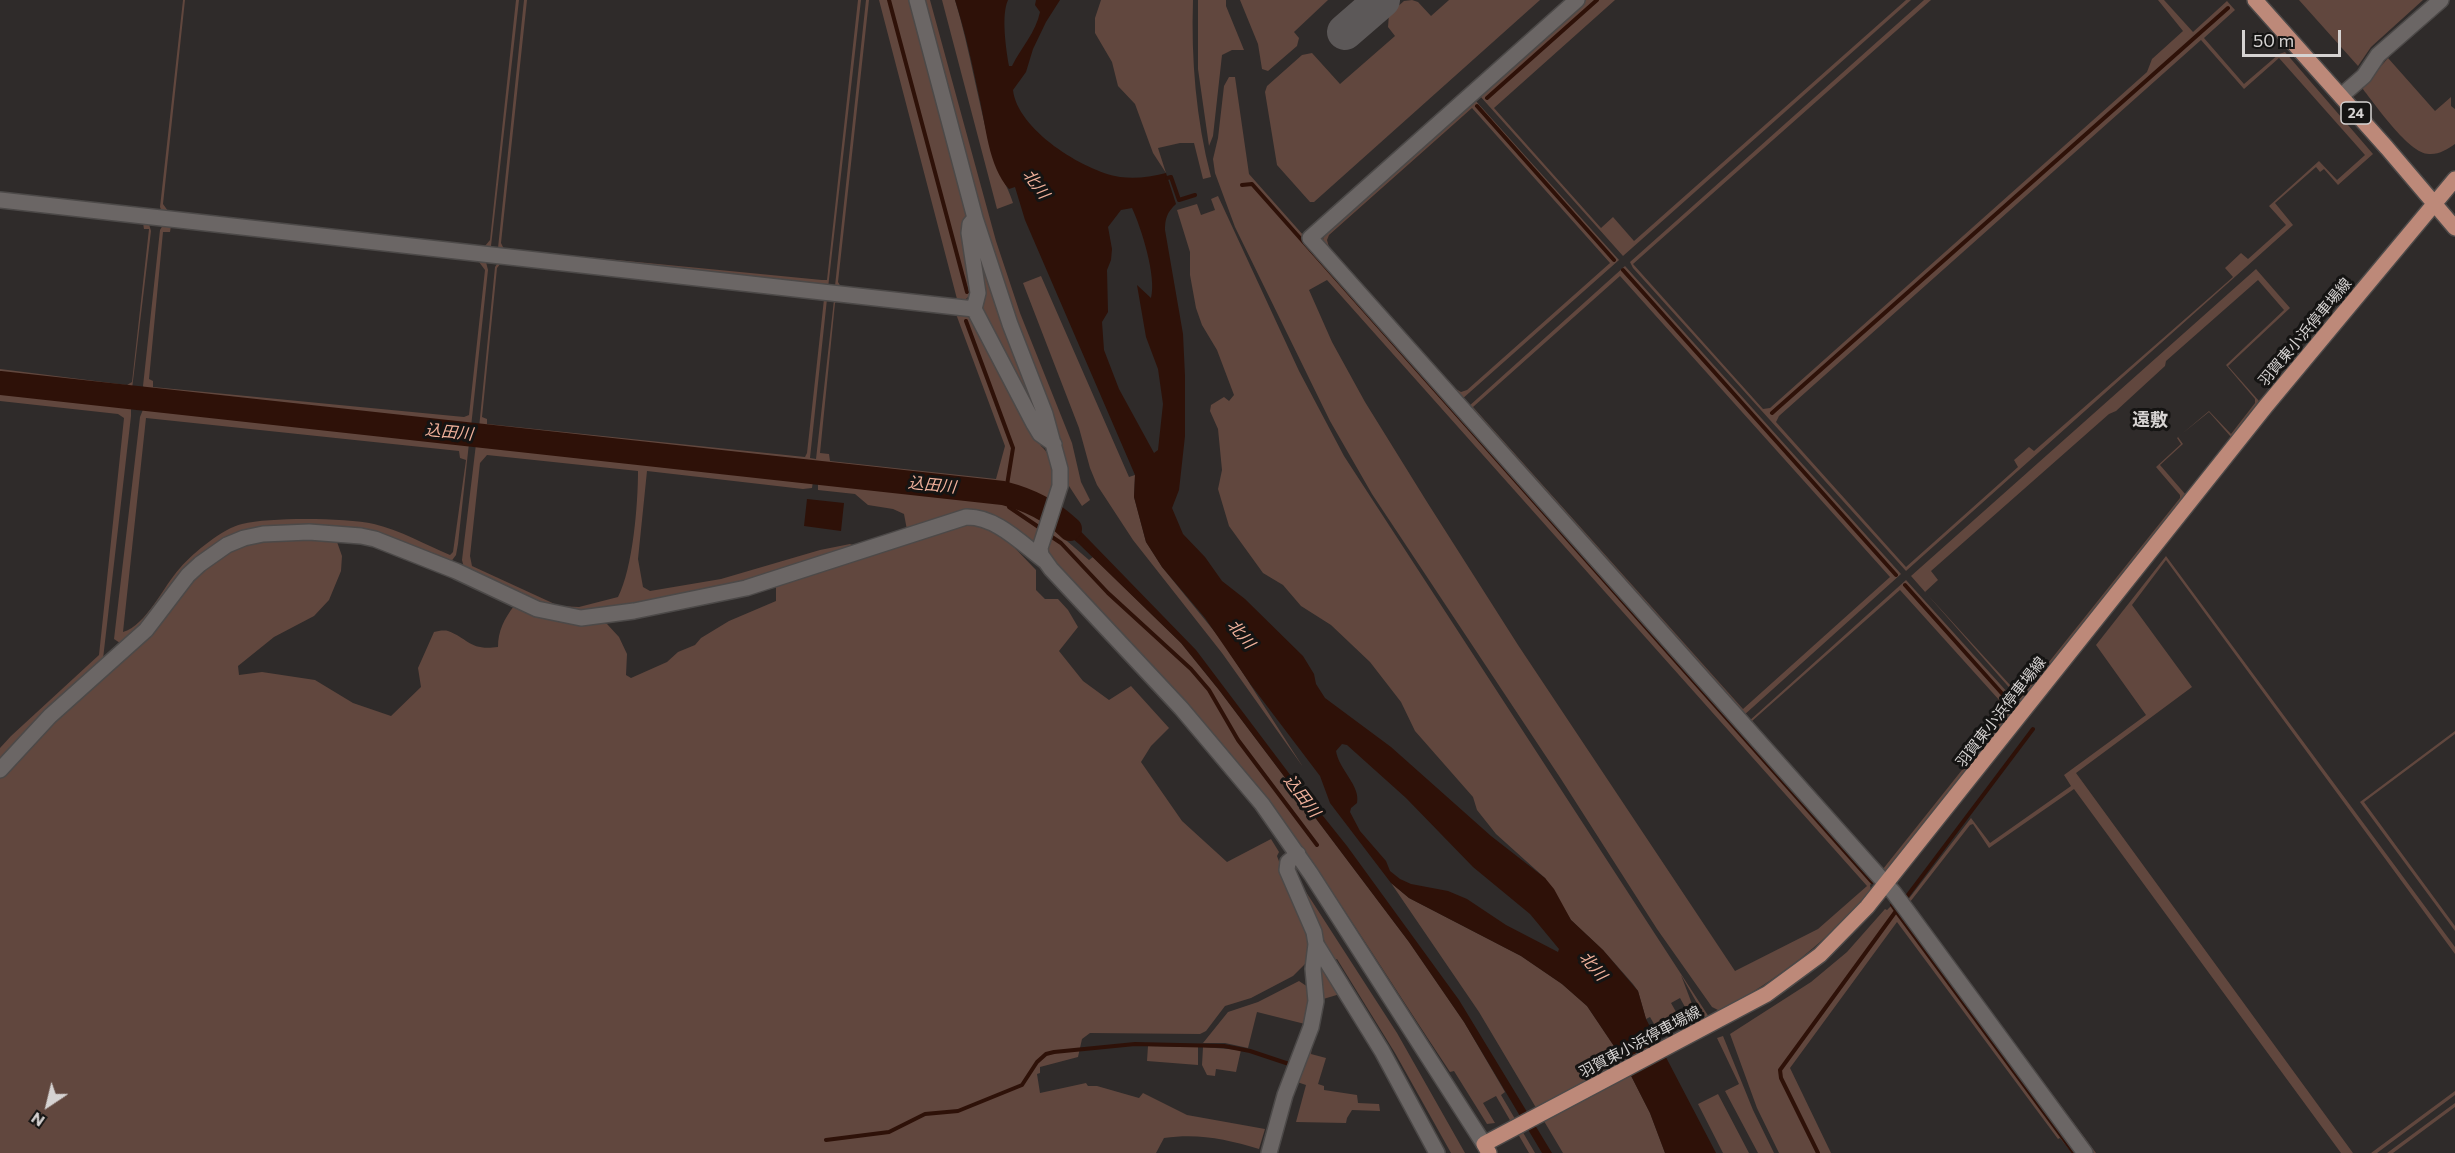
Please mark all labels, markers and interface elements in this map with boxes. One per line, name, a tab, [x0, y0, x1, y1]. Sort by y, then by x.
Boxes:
scale bar	[2245, 18, 2344, 56]
text: 50 m	[2253, 29, 2294, 51]
road number: 24	[2341, 102, 2371, 124]
water label: 北川	[1019, 165, 1053, 203]
street label: 羽賀東小浜停車場線	[2255, 275, 2355, 389]
district label: 遠敷	[2132, 409, 2168, 431]
water label: 込田川	[424, 420, 474, 444]
water label: 込田川	[907, 473, 957, 497]
water label: 北川	[1223, 616, 1259, 652]
street label: 羽賀東小浜停車場線	[1952, 653, 2050, 771]
water label: 込田川	[1280, 771, 1324, 821]
water label: 北川	[1575, 948, 1611, 984]
street label: 羽賀東小浜停車場線	[1576, 1002, 1704, 1082]
north arrow	[18, 1075, 78, 1135]
text: N	[27, 1109, 48, 1131]

